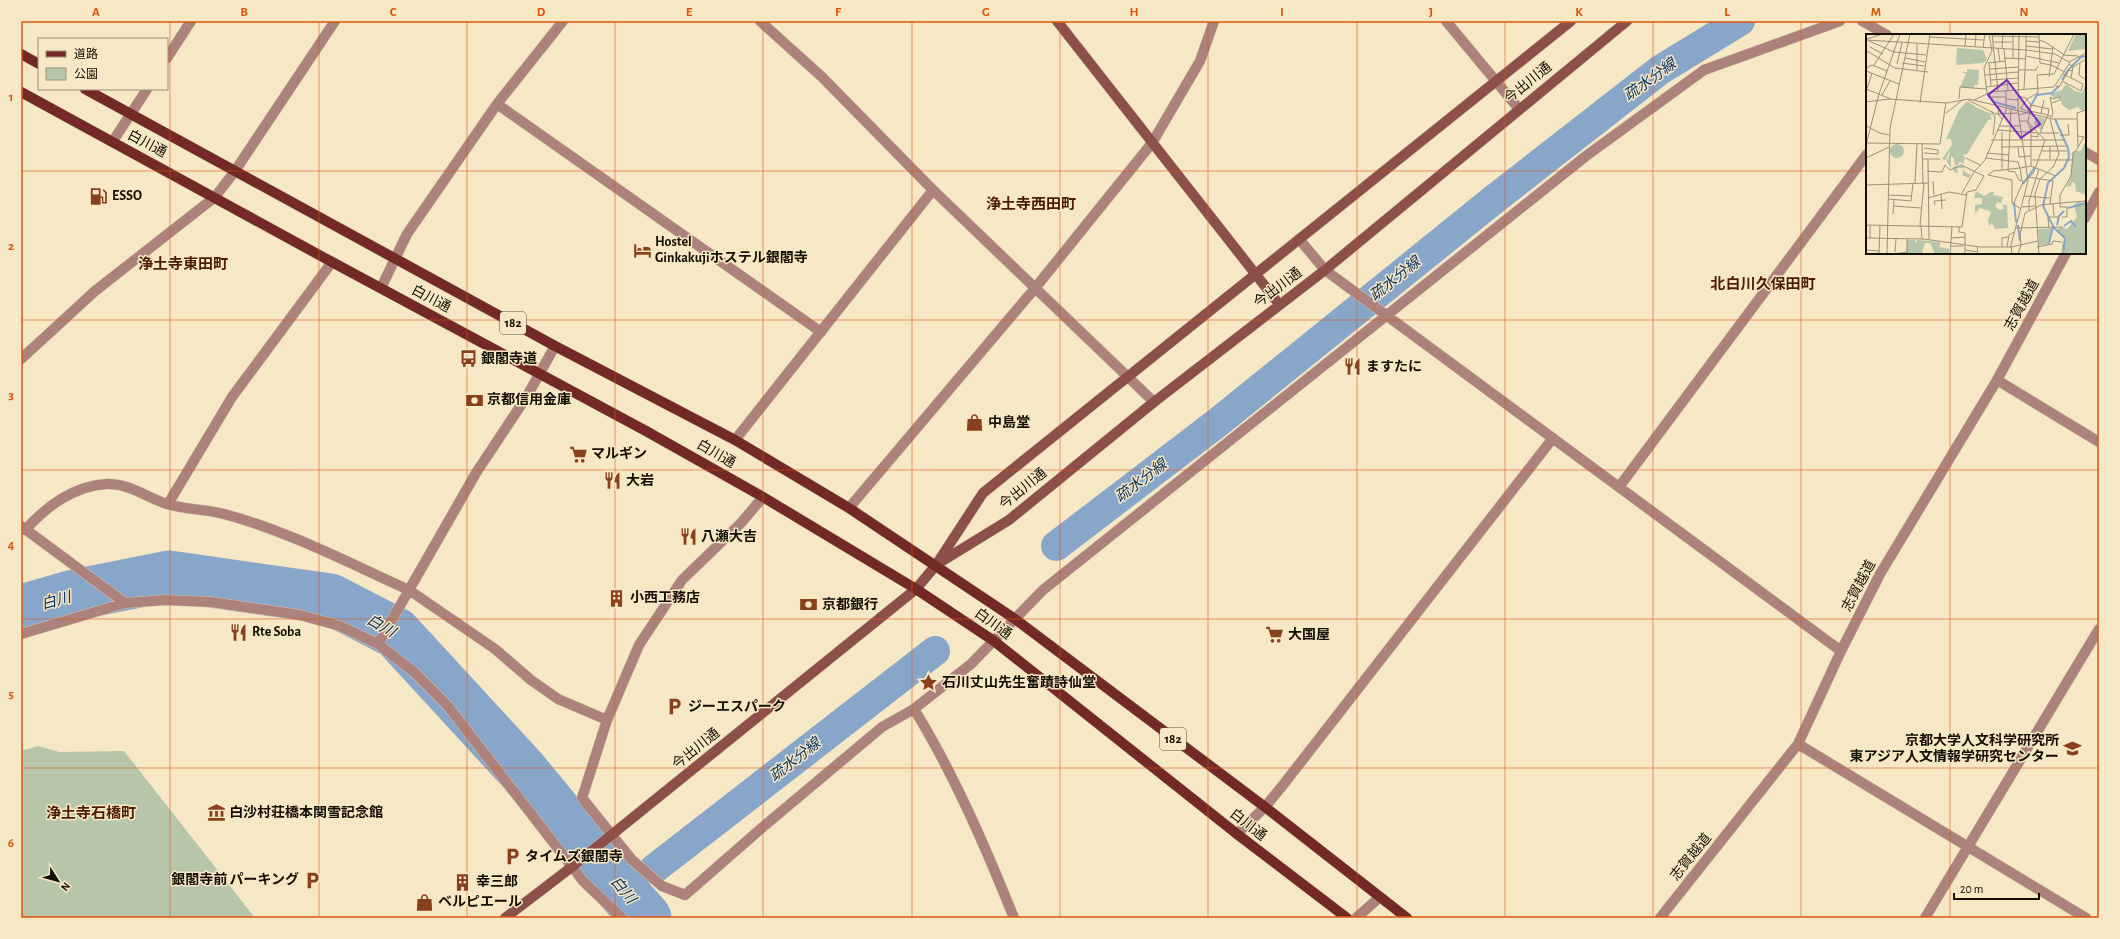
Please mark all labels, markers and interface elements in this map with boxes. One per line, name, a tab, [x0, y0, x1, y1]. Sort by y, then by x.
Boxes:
text: A	[92, 6, 100, 19]
text: B	[240, 6, 248, 19]
text: C	[390, 6, 397, 19]
text: D	[537, 6, 546, 19]
text: E	[686, 6, 693, 19]
text: F	[835, 6, 842, 19]
text: G	[982, 6, 990, 19]
text: H	[1129, 6, 1139, 19]
text: I	[1280, 6, 1284, 19]
text: J	[1429, 6, 1433, 19]
text: K	[1575, 6, 1583, 19]
text: L	[1724, 6, 1730, 19]
text: M	[1871, 6, 1881, 19]
text: N	[2019, 6, 2029, 19]
inset map	[1866, 34, 2086, 254]
legend	[38, 38, 168, 90]
text: 道路	[74, 47, 98, 60]
water label: 疏水分線	[1621, 54, 1680, 104]
street label: 今出川通	[1501, 59, 1554, 106]
text: 公園	[74, 68, 98, 80]
text: 1	[9, 91, 13, 104]
street label: 白川通	[125, 127, 169, 160]
fuel station icon: ESSO	[89, 186, 109, 206]
place label: ESSO	[112, 189, 142, 203]
district label: 浄土寺西田町	[986, 196, 1076, 212]
place label: Hostel Ginkakujiホステル銀閣寺	[655, 235, 808, 265]
text: 2	[8, 240, 14, 253]
hotel icon: Hostel Ginkakujiホステル銀閣寺	[632, 240, 652, 260]
water label: 疏水分線	[1366, 252, 1425, 304]
district label: 浄土寺東田町	[138, 256, 228, 272]
street label: 今出川通	[1251, 265, 1305, 310]
district label: 北白川久保田町	[1710, 275, 1816, 292]
street label: 志賀越道	[2001, 277, 2042, 333]
street label: 白川通	[409, 282, 453, 315]
road number: 182	[500, 312, 526, 334]
bus stop icon: 銀閣寺道	[458, 349, 478, 369]
place label: 銀閣寺道	[481, 351, 537, 366]
restaurant icon: ますたに	[1343, 357, 1363, 377]
place label: ますたに	[1366, 359, 1422, 374]
text: 3	[8, 389, 14, 402]
bank icon: 京都信用金庫	[464, 390, 484, 410]
place label: 京都信用金庫	[487, 392, 571, 407]
shop icon: 中島堂	[965, 413, 985, 433]
place label: 中島堂	[988, 415, 1030, 430]
street label: 白川通	[694, 437, 738, 471]
supermarket icon: マルギン	[568, 444, 588, 464]
place label: マルギン	[591, 445, 647, 461]
water label: 疏水分線	[1112, 455, 1171, 505]
street label: 今出川通	[996, 465, 1049, 512]
restaurant icon: 大岩	[603, 471, 623, 491]
place label: 大岩	[626, 473, 654, 488]
restaurant icon: 八瀬大吉	[678, 527, 698, 547]
place label: 八瀬大吉	[701, 529, 757, 544]
text: 4	[8, 539, 15, 552]
street label: 志賀越道	[1839, 558, 1878, 614]
water label: 白川	[39, 588, 74, 612]
building icon: 小西工務店	[607, 588, 627, 608]
place label: 小西工務店	[630, 590, 700, 605]
bank icon: 京都銀行	[799, 595, 819, 615]
place label: 京都銀行	[822, 597, 878, 612]
street label: 白川通	[972, 605, 1015, 642]
water label: 白川	[364, 611, 400, 641]
restaurant icon: Rte Soba	[229, 622, 249, 642]
place label: Rte Soba	[252, 625, 301, 639]
supermarket icon: 大国屋	[1265, 625, 1285, 645]
place label: 大国屋	[1288, 627, 1330, 642]
place icon: 石川丈山先生奮蹟詩仙堂	[919, 673, 939, 693]
place label: 石川丈山先生奮蹟詩仙堂	[942, 674, 1096, 690]
text: 5	[8, 688, 14, 701]
parking icon: ジーエスパーク	[665, 697, 685, 717]
place label: ジーエスパーク	[688, 699, 786, 714]
street label: 今出川通	[669, 725, 722, 772]
road number: 182	[1160, 728, 1186, 750]
place label: 京都大学人文科学研究所 東アジア人文情報学研究センター	[1850, 733, 2059, 764]
water label: 疏水分線	[766, 734, 825, 784]
school or university icon: 京都大学人文科学研究所 東アジア人文情報学研究センター	[2062, 739, 2082, 759]
museum icon: 白沙村荘橋本関雪記念館	[206, 803, 226, 823]
place label: 白沙村荘橋本関雪記念館	[229, 804, 383, 820]
district label: 浄土寺石橋町	[46, 805, 136, 821]
street label: 白川通	[1227, 806, 1269, 843]
street label: 志賀越道	[1667, 830, 1714, 883]
text: 6	[8, 837, 14, 850]
parking icon: タイムズ銀閣寺	[502, 847, 522, 867]
place label: タイムズ銀閣寺	[525, 848, 623, 864]
north arrow	[38, 861, 78, 901]
parking icon: 銀閣寺前 パーキング	[302, 870, 322, 890]
place label: 銀閣寺前 パーキング	[171, 871, 299, 887]
building icon: 幸三郎	[453, 872, 473, 892]
water label: 白川	[608, 873, 640, 908]
place label: 幸三郎	[476, 874, 518, 889]
scale bar	[1954, 875, 2039, 901]
text: N	[59, 880, 72, 893]
text: 20 m	[1960, 883, 1983, 895]
shop icon: ベルピエール	[415, 892, 435, 912]
place label: ベルピエール	[438, 895, 522, 909]

